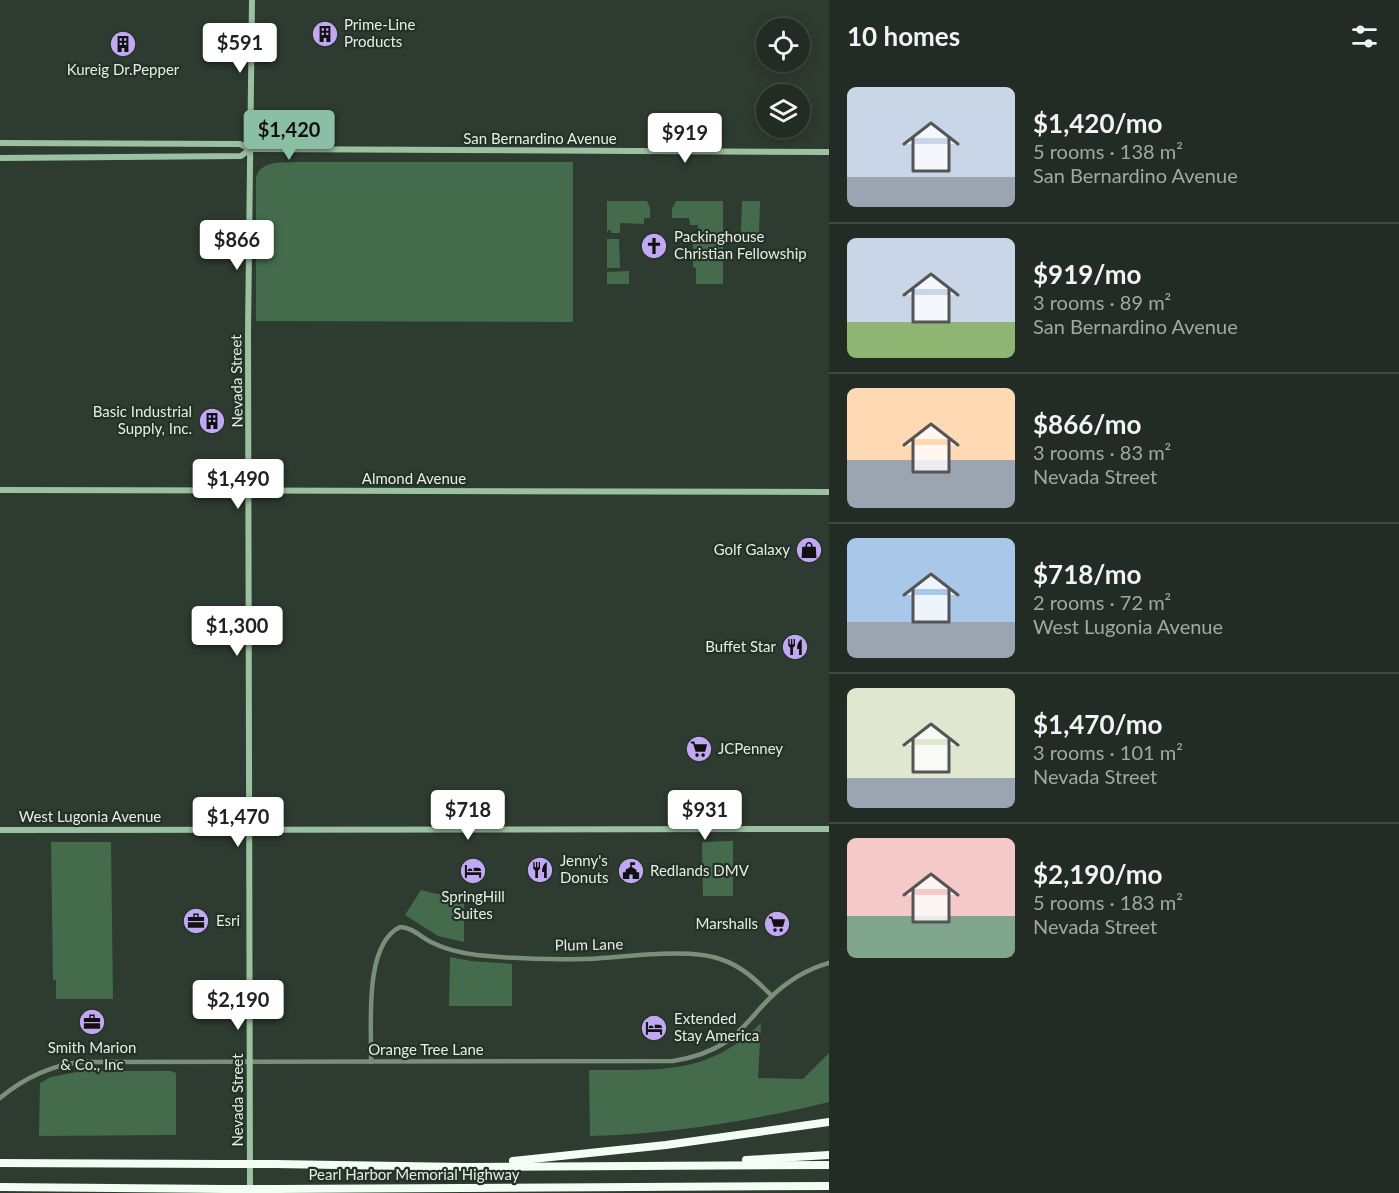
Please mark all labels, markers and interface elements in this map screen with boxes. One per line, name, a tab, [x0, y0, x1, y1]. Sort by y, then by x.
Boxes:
place label: Prime-Line Products	[344, 15, 415, 50]
map controls	[756, 18, 810, 138]
button: locate	[756, 18, 810, 72]
building icon: Prime-Line Products	[310, 19, 340, 49]
text: 10 homes	[847, 20, 960, 52]
icon: filters	[1348, 20, 1381, 53]
pin: $591	[204, 23, 276, 74]
building icon: Kureig Dr.Pepper	[108, 29, 138, 59]
text: $591	[217, 30, 263, 54]
place label: Kureig Dr.Pepper	[67, 60, 180, 78]
button: layers	[756, 84, 810, 138]
text: $1,420/mo	[1033, 107, 1163, 139]
pin: $1,420	[240, 110, 338, 161]
icon: home	[895, 111, 967, 183]
pin: $919	[649, 113, 721, 164]
text: $1,420	[258, 117, 320, 141]
text: $919	[662, 120, 708, 144]
street label: San Bernardino Avenue	[463, 129, 617, 147]
text: 5 rooms · 138 m²	[1033, 139, 1183, 163]
text: San Bernardino Avenue	[1033, 163, 1238, 187]
pin: $866	[201, 220, 273, 271]
text: $866	[214, 227, 260, 251]
place label: Packinghouse Christian Fellowship	[674, 227, 807, 262]
church icon: Packinghouse Christian Fellowship	[639, 231, 669, 261]
text: $919/mo	[1033, 258, 1141, 290]
icon: home	[895, 262, 967, 334]
text: 3 rooms · 89 m²	[1033, 290, 1171, 314]
text: San Bernardino Avenue	[1033, 314, 1238, 338]
street label: Nevada Street	[226, 334, 246, 428]
place label: Basic Industrial Supply, Inc.	[93, 402, 192, 437]
building icon: Basic Industrial Supply, Inc.	[197, 406, 227, 436]
text: $866/mo	[1033, 408, 1141, 440]
icon: home	[895, 412, 967, 484]
text: 3 rooms · 83 m²	[1033, 440, 1171, 464]
pin: $1,490	[189, 459, 287, 510]
text: Nevada Street	[1033, 464, 1157, 488]
text: $1,490	[207, 466, 269, 490]
street label: Almond Avenue	[362, 469, 466, 487]
shop icon: Golf Galaxy	[794, 535, 824, 565]
place label: Golf Galaxy	[714, 540, 790, 558]
text: $718/mo	[1033, 558, 1141, 590]
icon: home	[895, 562, 967, 634]
text: 2 rooms · 72 m²	[1033, 590, 1171, 614]
pin: $1,300	[188, 606, 286, 657]
text: $1,300	[206, 613, 268, 637]
text: West Lugonia Avenue	[1033, 614, 1223, 638]
restaurant icon: Buffet Star	[780, 632, 810, 662]
place label: Buffet Star	[705, 637, 777, 655]
text: $1,470/mo	[1033, 708, 1163, 740]
icon: home	[895, 712, 967, 784]
supermarket icon: JCPenney	[684, 734, 714, 764]
place label: JCPenney	[718, 739, 783, 757]
text: 3 rooms · 101 m²	[1033, 740, 1183, 764]
text: Nevada Street	[1033, 764, 1157, 788]
pin: $718	[432, 790, 504, 841]
pin: $931	[669, 790, 741, 841]
pin: $1,470	[189, 797, 287, 848]
text: $718	[445, 797, 491, 821]
text: $931	[682, 797, 728, 821]
text: $1,470	[207, 804, 269, 828]
street label: West Lugonia Avenue	[19, 807, 161, 825]
place label: Jenny's Donuts	[560, 851, 608, 886]
restaurant icon: Jenny's Donuts	[525, 855, 555, 885]
hotel icon: SpringHill Suites	[458, 856, 488, 886]
public building icon: Redlands DMV	[616, 856, 646, 886]
text: $2,190/mo	[1033, 858, 1163, 890]
place label: Redlands DMV	[650, 861, 750, 879]
icon: home	[895, 862, 967, 934]
place label: SpringHill Suites	[441, 887, 505, 922]
text: 5 rooms · 183 m²	[1033, 890, 1183, 914]
office icon: Esri	[181, 906, 211, 936]
supermarket icon: Marshalls	[762, 909, 792, 939]
place label: Esri	[216, 911, 240, 929]
place label: Marshalls	[696, 914, 758, 932]
text: Nevada Street	[1033, 914, 1157, 938]
street label: Plum Lane	[555, 934, 623, 954]
pin: $2,190	[189, 980, 287, 1031]
text: $2,190	[207, 987, 269, 1011]
office icon: Smith Marion & Co., Inc	[77, 1007, 107, 1037]
place label: Extended Stay America	[674, 1009, 759, 1044]
hotel icon: Extended Stay America	[639, 1013, 669, 1043]
place label: Smith Marion & Co., Inc	[48, 1038, 136, 1073]
street label: Orange Tree Lane	[368, 1040, 484, 1058]
street label: Nevada Street	[228, 1053, 246, 1147]
street label: Pearl Harbor Memorial Highway	[309, 1165, 520, 1183]

